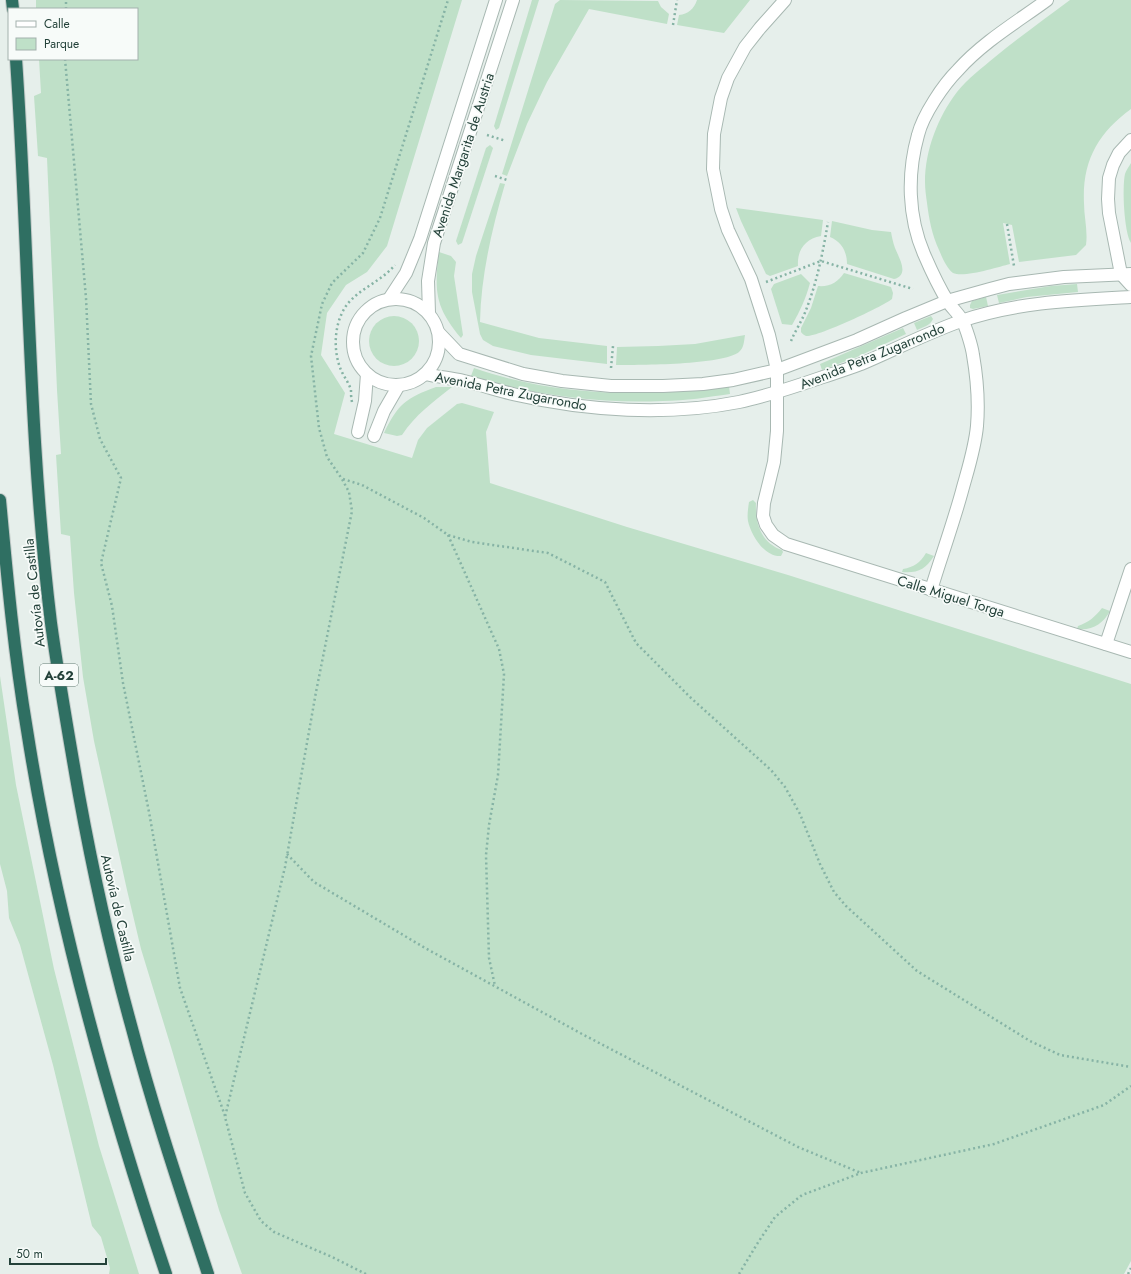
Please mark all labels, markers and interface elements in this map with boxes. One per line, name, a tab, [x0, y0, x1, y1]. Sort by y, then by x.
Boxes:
legend	[8, 8, 138, 60]
text: Calle	[44, 15, 70, 33]
text: Parque	[44, 35, 79, 53]
street label: Avenida Margarita de Austria	[427, 70, 499, 240]
street label: Avenida Petra Zugarrondo	[797, 318, 948, 394]
street label: Avenida Petra Zugarrondo	[433, 366, 589, 416]
street label: Autovía de Castilla	[18, 538, 50, 648]
street label: Calle Miguel Torga	[895, 570, 1007, 622]
road number: A-62	[40, 664, 78, 686]
street label: Autovía de Castilla	[96, 852, 140, 964]
scale bar	[10, 1240, 106, 1266]
text: 50 m	[16, 1245, 43, 1263]

